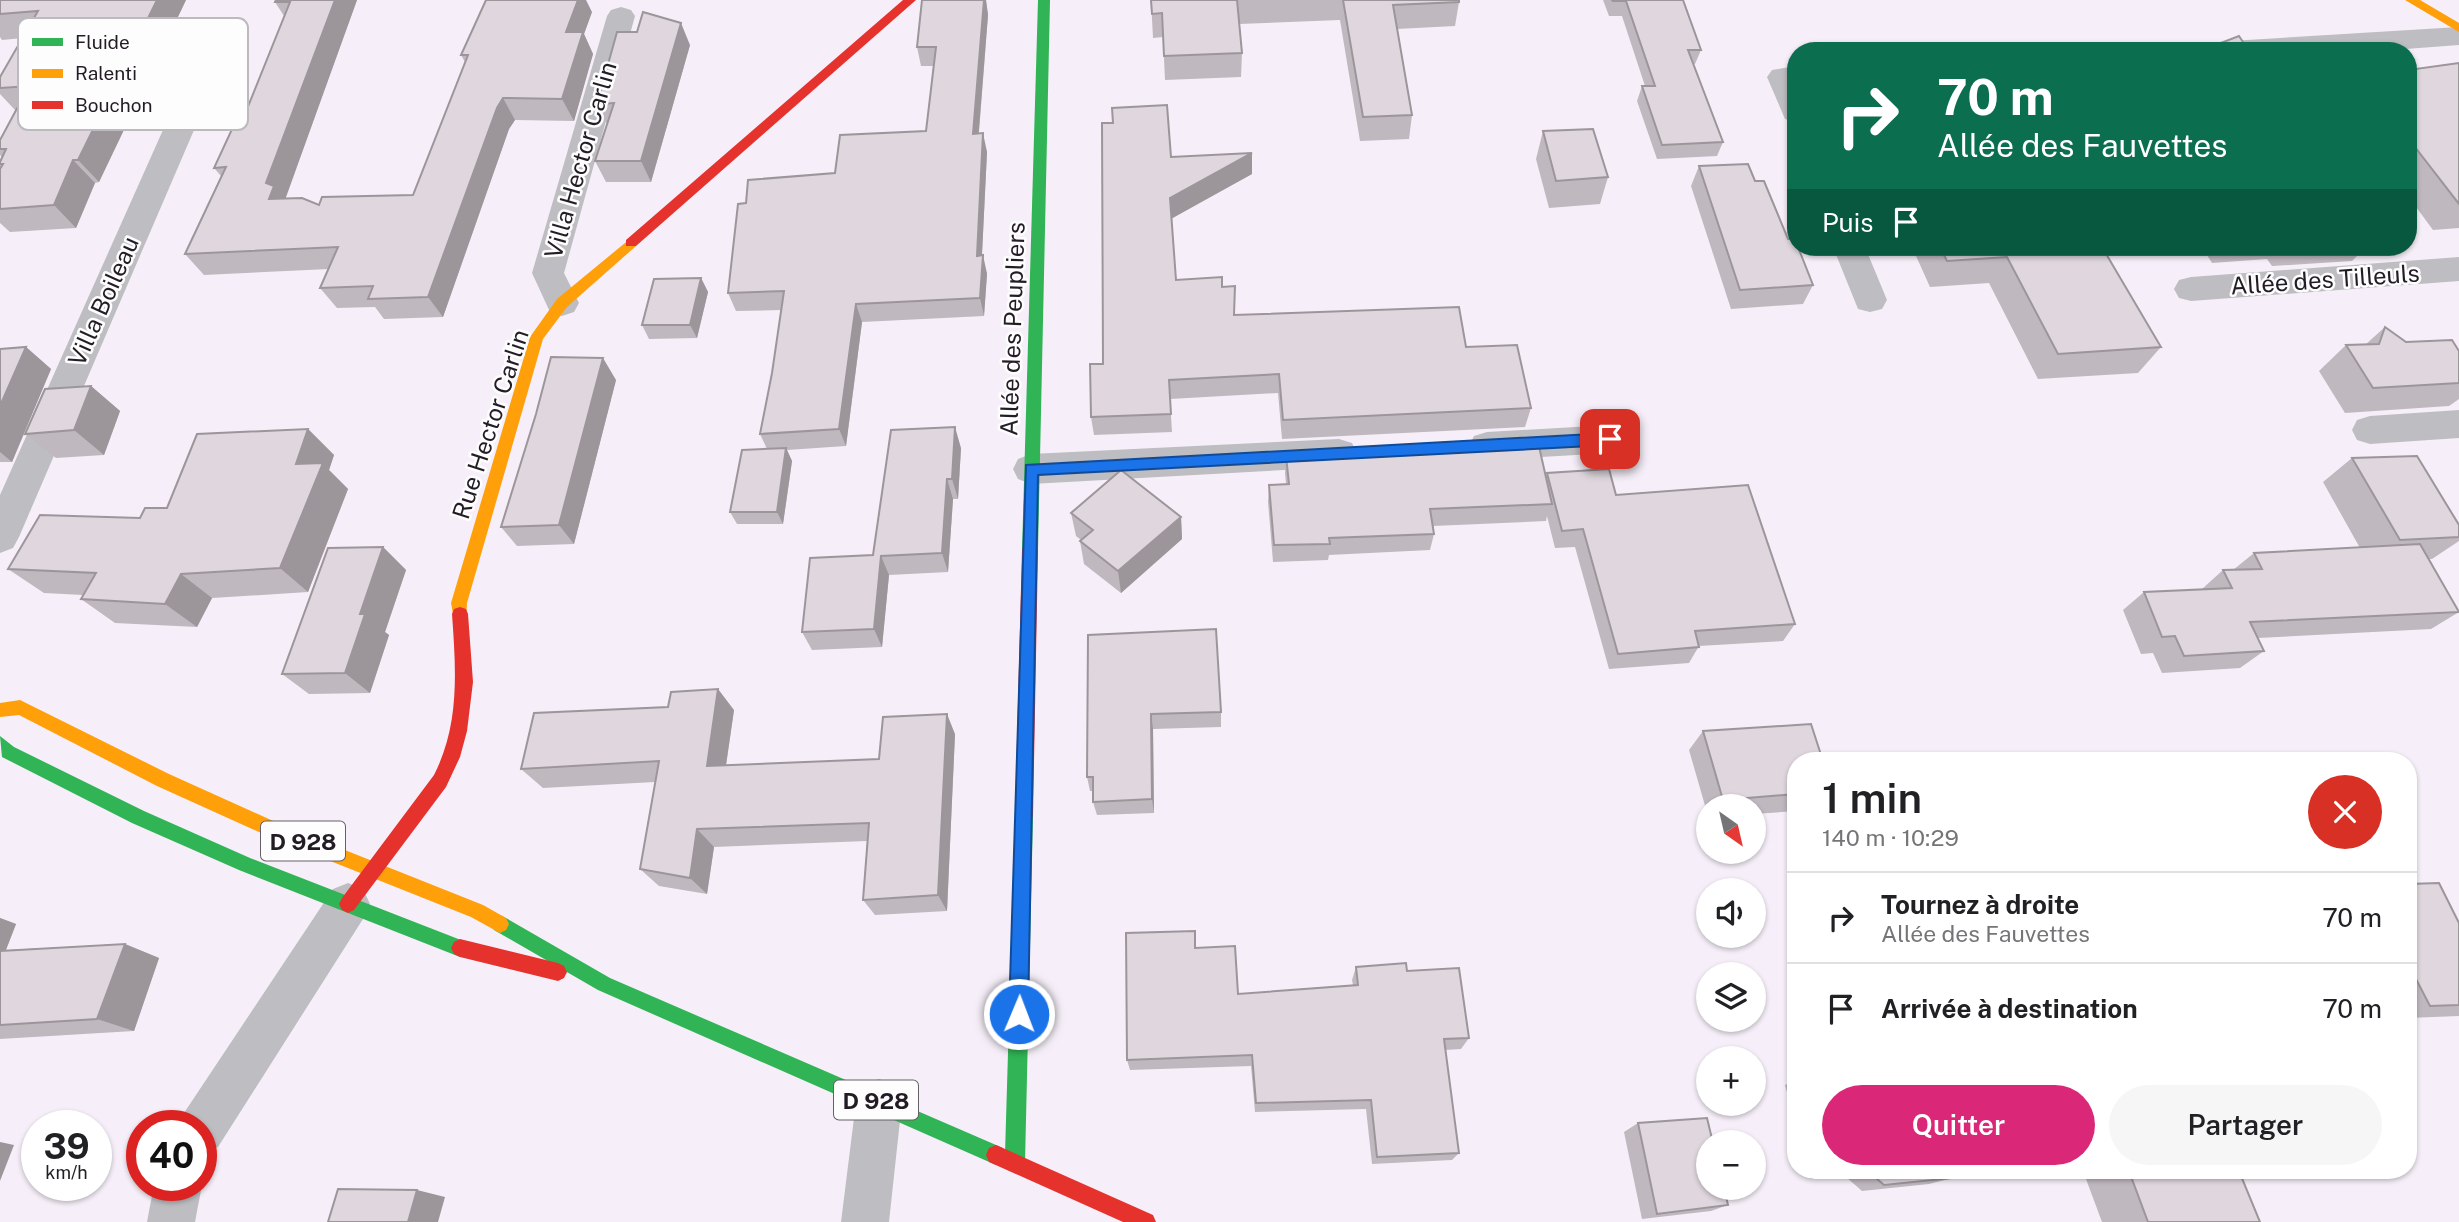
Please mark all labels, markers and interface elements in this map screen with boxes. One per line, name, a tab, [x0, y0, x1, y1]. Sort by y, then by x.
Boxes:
legend	[18, 18, 248, 130]
text: Fluide	[75, 31, 130, 53]
street label: Villa Hector Carlin	[538, 58, 622, 262]
text: Ralenti	[75, 62, 137, 84]
text: 70 m	[1937, 68, 2054, 126]
icon: right	[1822, 70, 1913, 161]
text: Bouchon	[75, 94, 152, 116]
text: Allée des Fauvettes	[1937, 127, 2227, 164]
icon: arrive	[1887, 203, 1925, 241]
text: Puis	[1822, 207, 1873, 238]
street label: Allée des Peupliers	[994, 222, 1030, 436]
street label: Villa Boileau	[62, 232, 144, 370]
street label: Allée des Tilleuls	[2229, 258, 2421, 300]
street label: Rue Hector Carlin	[446, 326, 534, 522]
pin	[1580, 409, 1640, 469]
icon: arrive	[1591, 420, 1629, 458]
text: 1 min	[1822, 773, 1922, 822]
button: close	[2308, 775, 2382, 849]
north arrow	[1696, 794, 1766, 864]
map controls	[1696, 794, 1766, 1200]
road number: D 928	[261, 821, 345, 860]
text: 140 m · 10:29	[1822, 824, 1959, 851]
button: sound	[1696, 878, 1766, 948]
text: Tournez à droite	[1881, 889, 2079, 920]
icon: right	[1822, 899, 1860, 937]
text: 70 m	[2322, 902, 2382, 933]
text: Allée des Fauvettes	[1881, 920, 2090, 947]
button: layers	[1696, 962, 1766, 1032]
position arrow	[982, 977, 1056, 1051]
icon: arrive	[1822, 990, 1860, 1028]
text: Arrivée à destination	[1881, 993, 2138, 1024]
text: 70 m	[2322, 993, 2382, 1024]
button: +	[1696, 1046, 1766, 1116]
road number: D 928	[834, 1080, 918, 1120]
button: Quitter	[1822, 1085, 2095, 1165]
button: Partager	[2109, 1085, 2382, 1165]
speed limit sign: 40	[126, 1110, 217, 1201]
text: 39	[43, 1126, 90, 1167]
button: −	[1696, 1130, 1766, 1200]
text: km/h	[45, 1162, 88, 1183]

